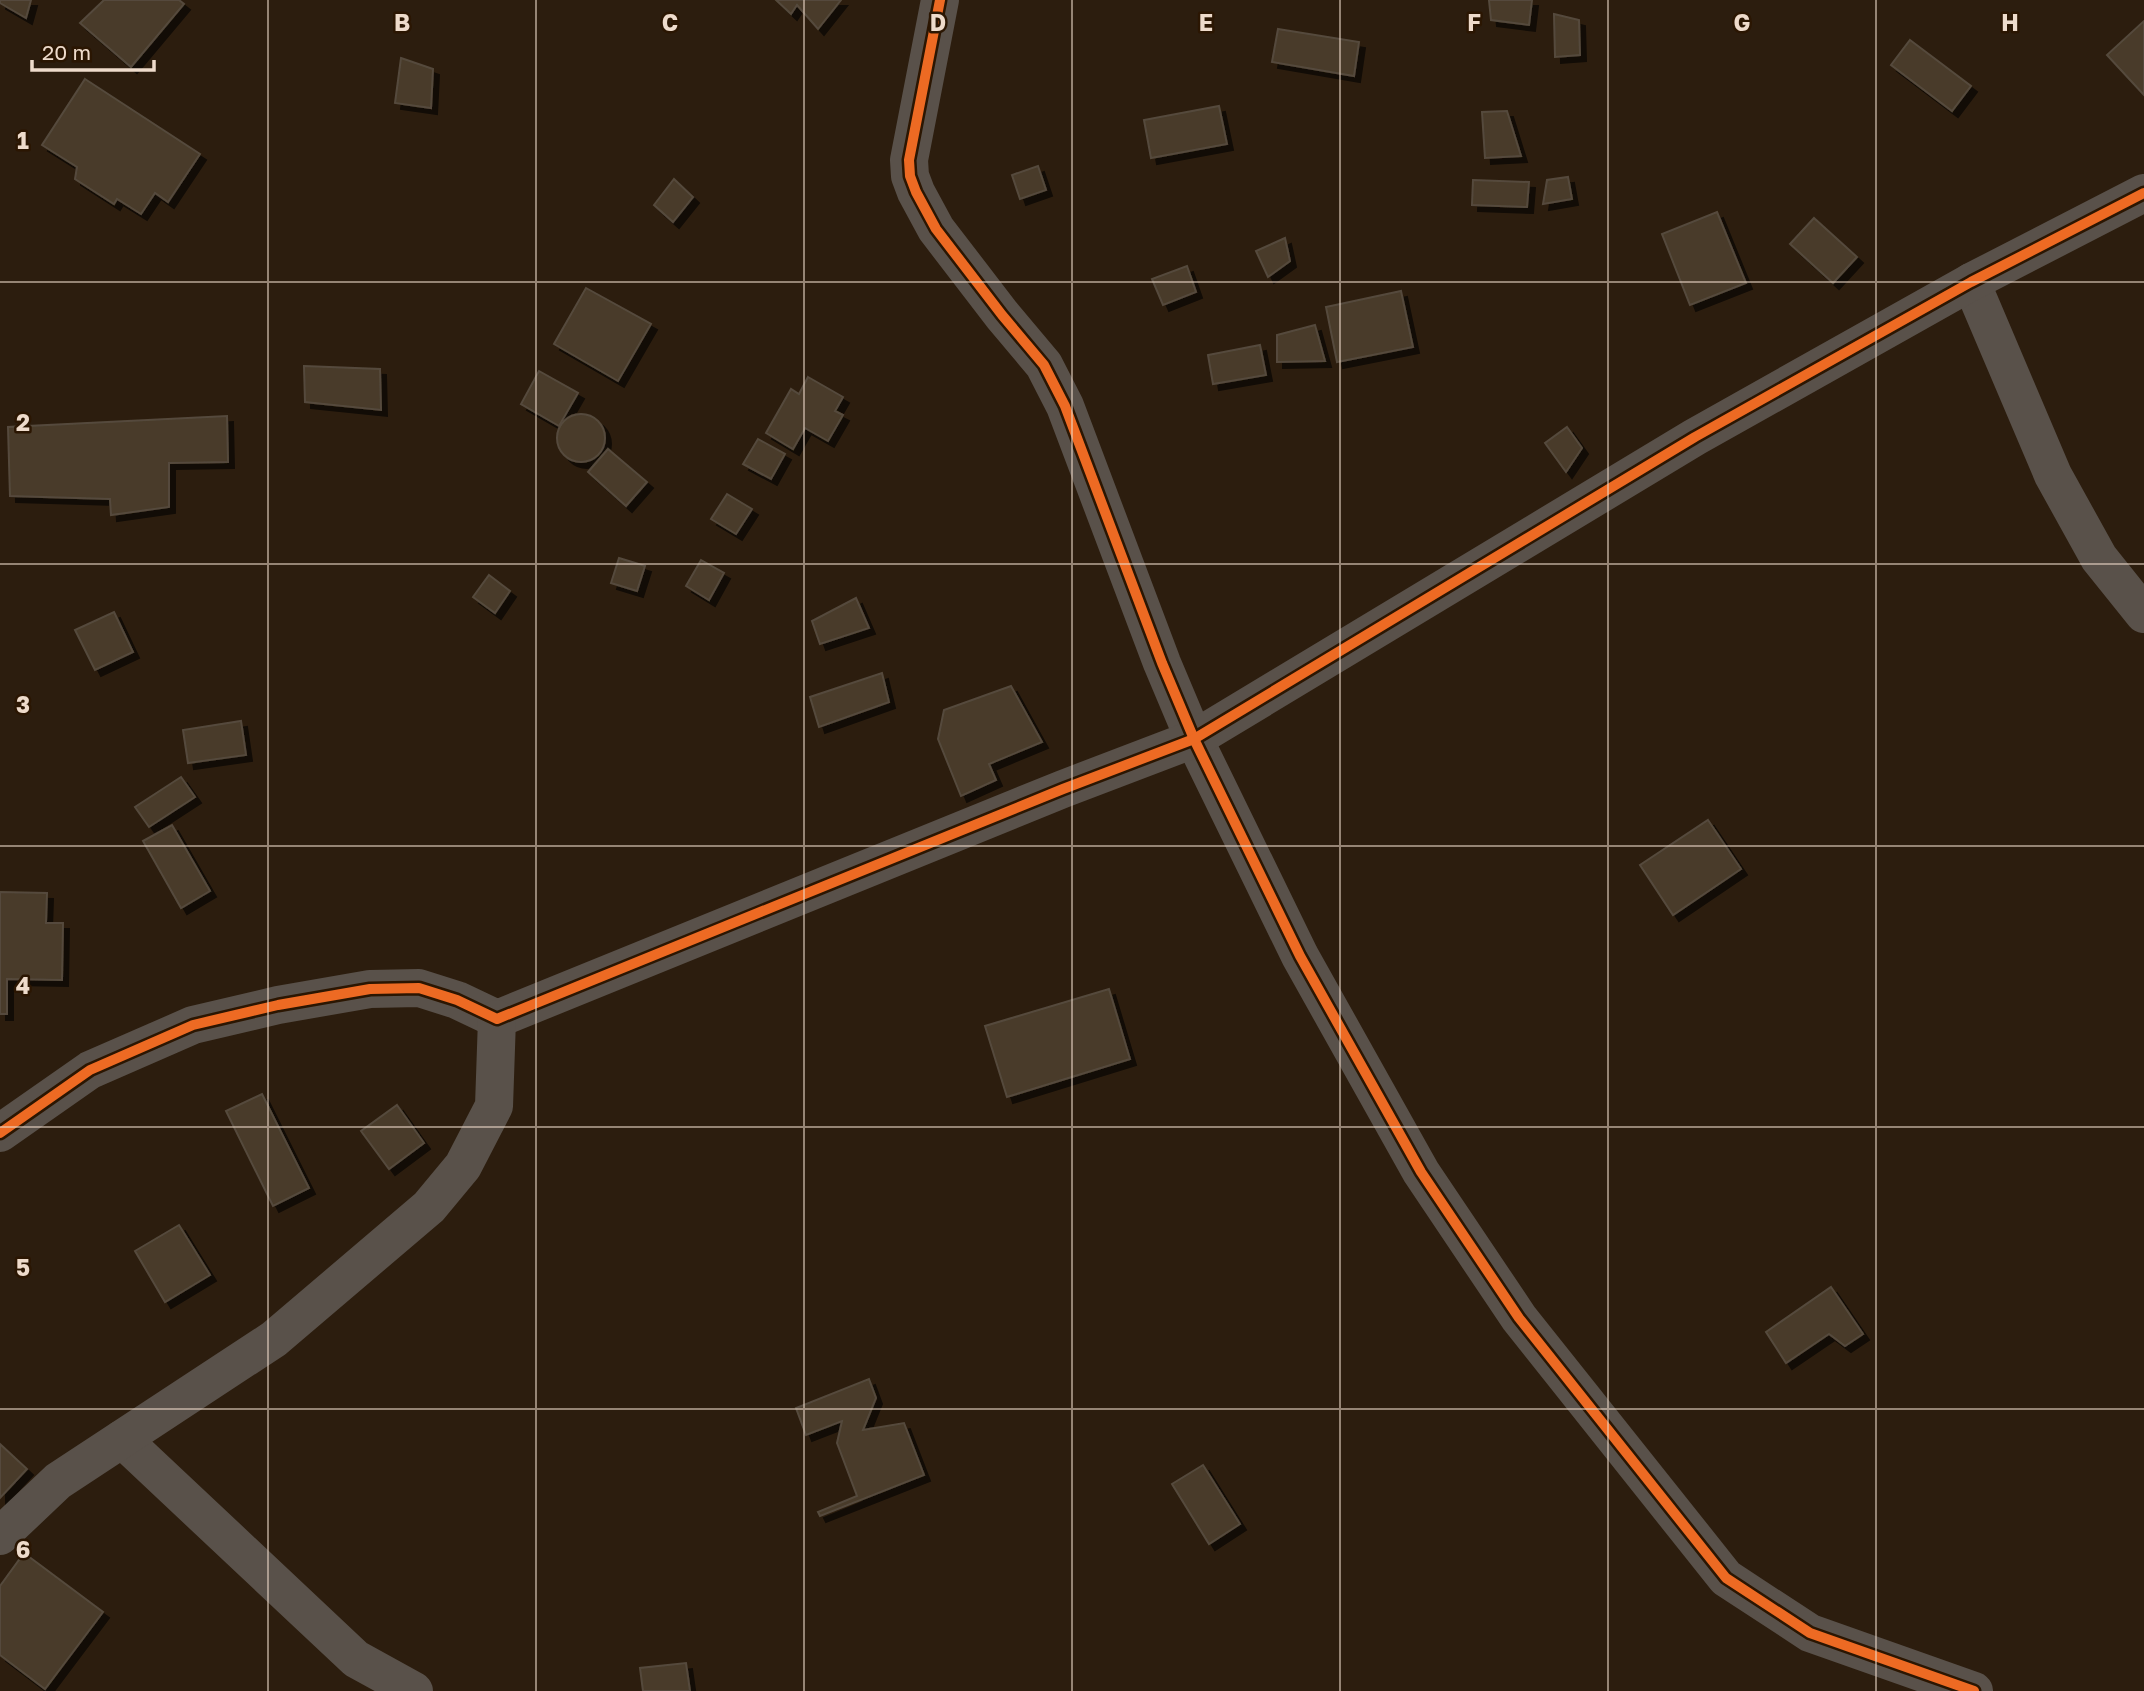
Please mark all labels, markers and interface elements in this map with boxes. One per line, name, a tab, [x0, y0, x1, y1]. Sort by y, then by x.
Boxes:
text: B	[394, 8, 410, 36]
text: C	[662, 8, 678, 36]
text: D	[930, 8, 946, 36]
text: E	[1199, 8, 1213, 36]
text: F	[1467, 8, 1481, 36]
text: G	[1734, 8, 1750, 36]
text: H	[2001, 8, 2019, 36]
scale bar	[32, 28, 154, 72]
text: 20 m	[42, 39, 91, 65]
text: 1	[17, 126, 29, 154]
text: 2	[16, 408, 30, 436]
text: 3	[16, 690, 30, 718]
text: 4	[16, 971, 30, 999]
text: 5	[16, 1253, 30, 1281]
text: 6	[16, 1535, 30, 1563]

